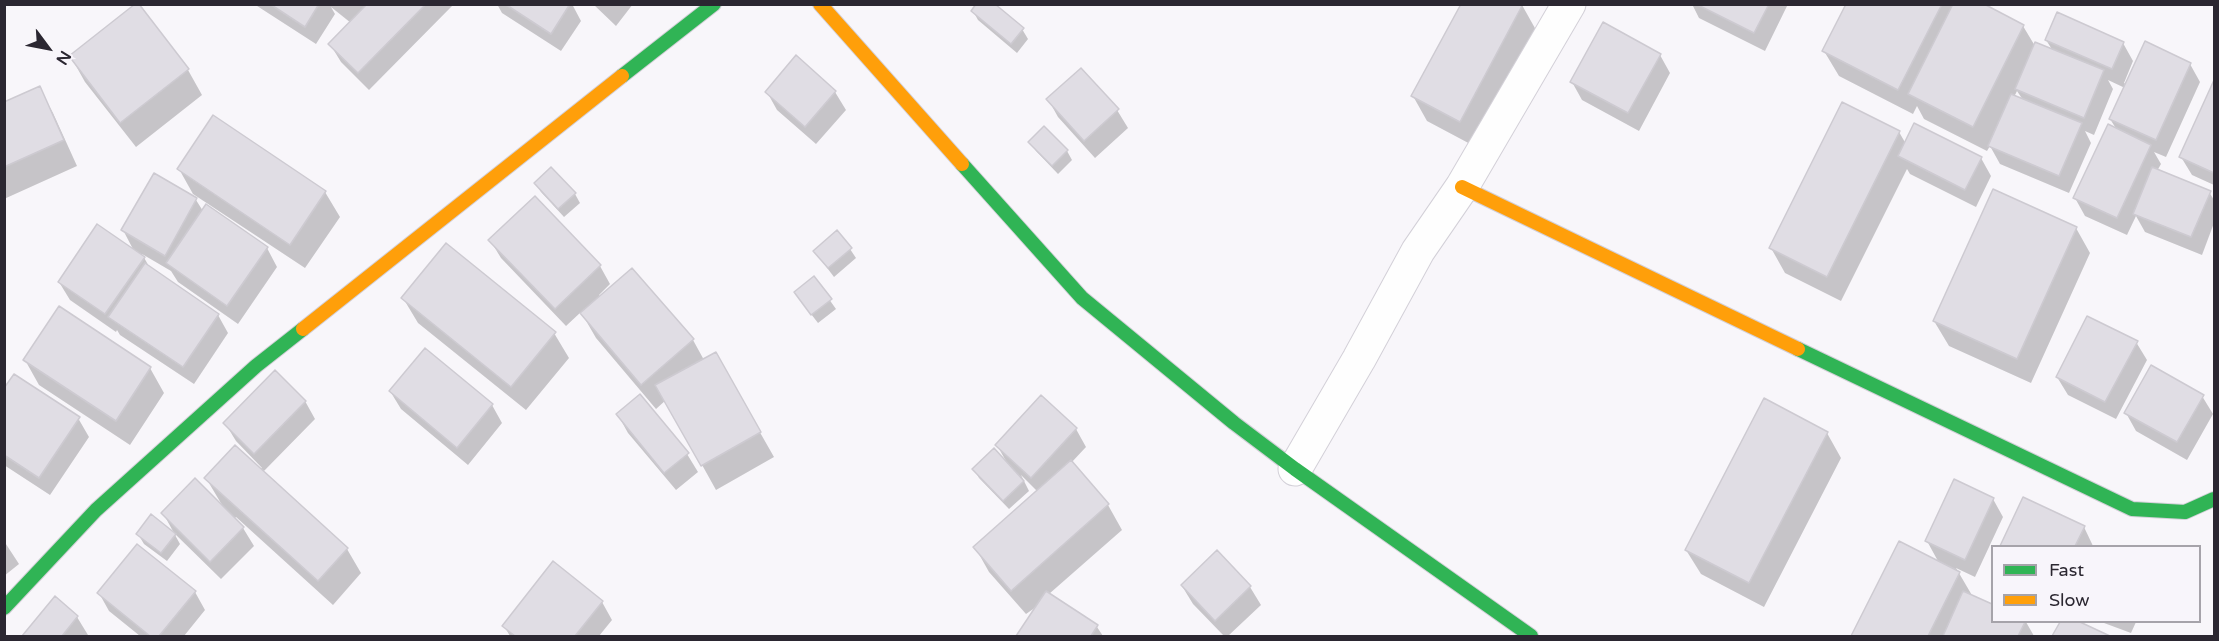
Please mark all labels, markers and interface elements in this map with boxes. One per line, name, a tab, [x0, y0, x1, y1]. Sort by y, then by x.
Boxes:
north arrow	[18, 18, 78, 78]
text: N	[51, 47, 75, 68]
legend	[1991, 545, 2201, 623]
text: Fast	[2049, 559, 2084, 581]
text: Slow	[2049, 589, 2090, 611]

